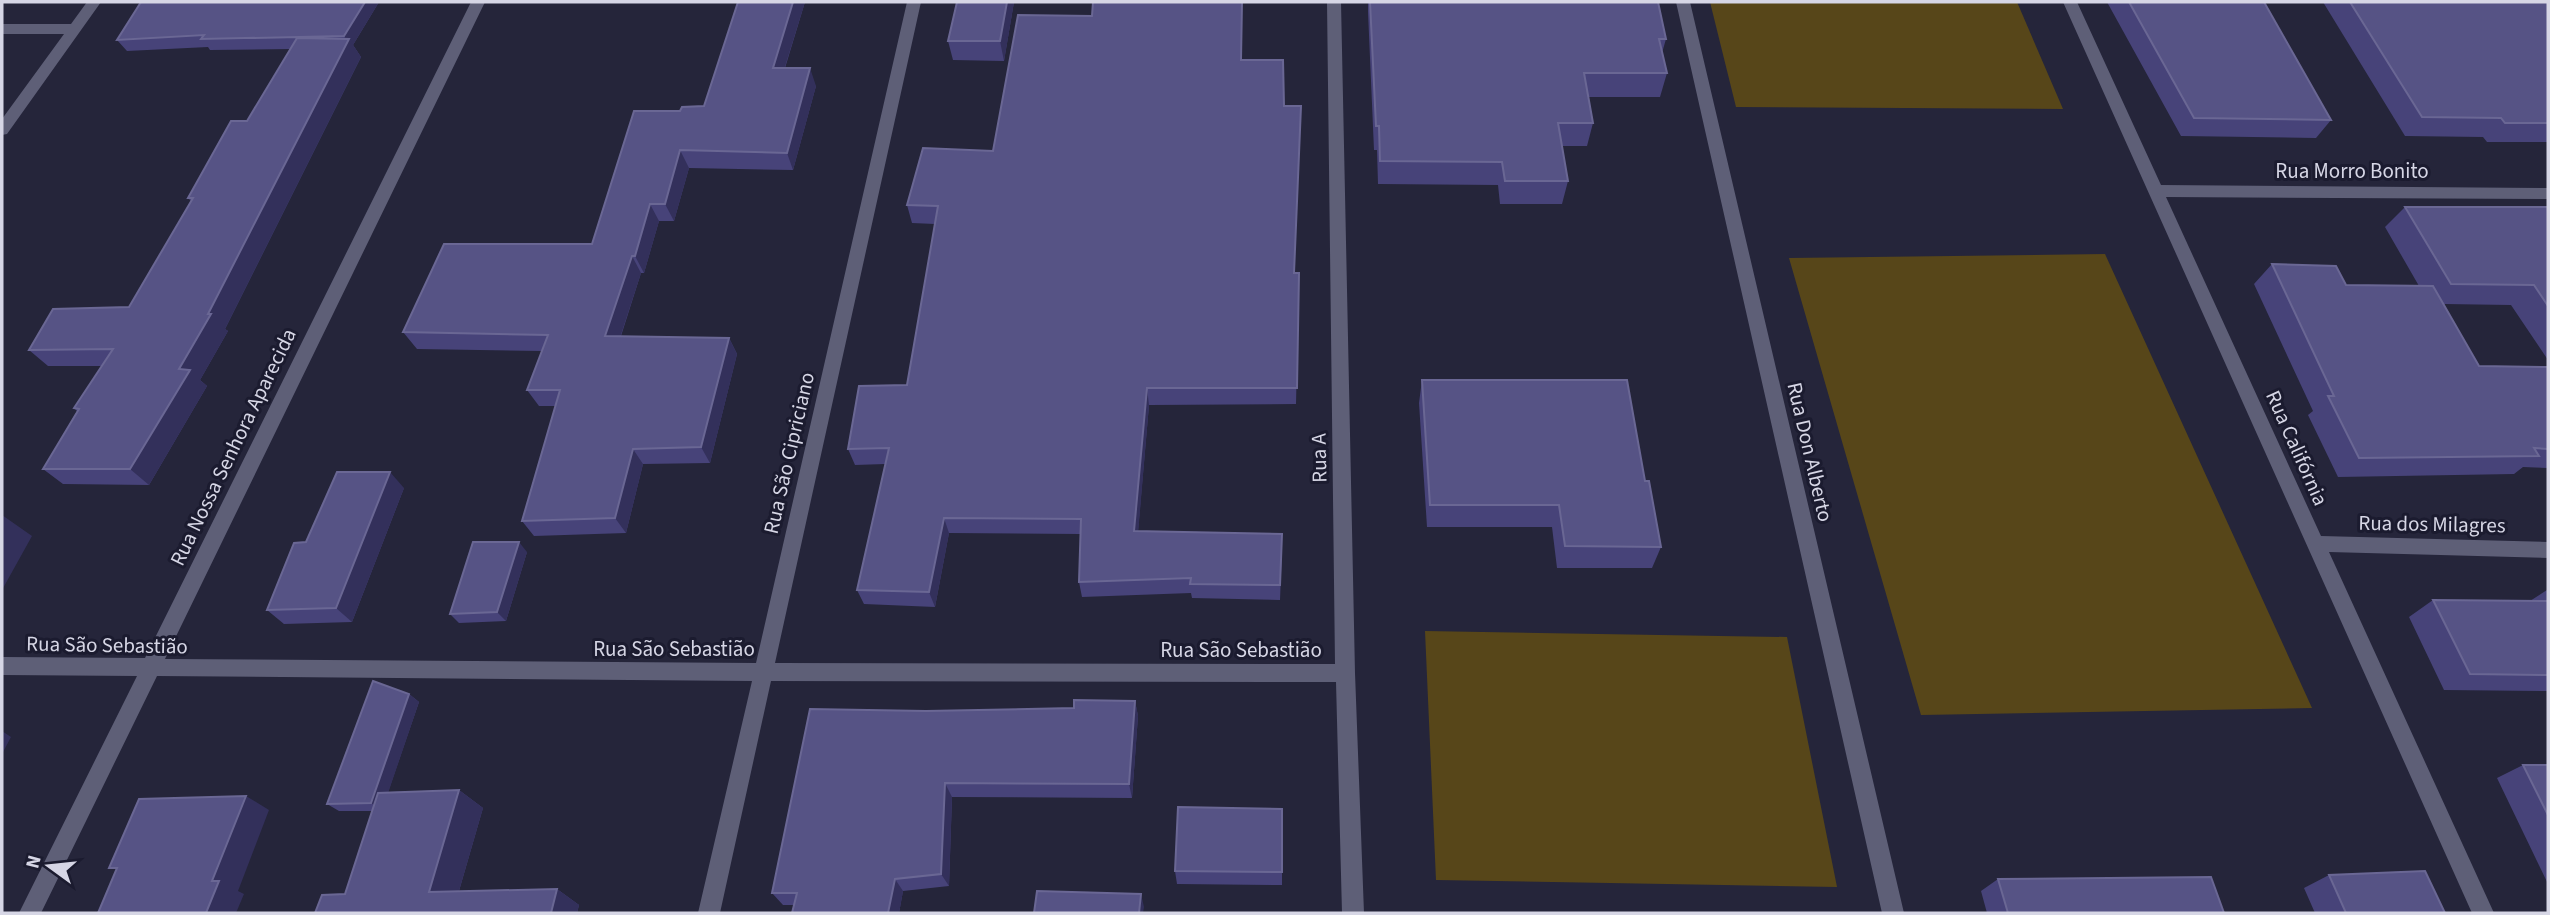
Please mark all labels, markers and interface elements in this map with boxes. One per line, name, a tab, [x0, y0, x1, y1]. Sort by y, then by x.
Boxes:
street label: Rua Morro Bonito	[2275, 156, 2429, 186]
street label: Rua Nossa Senhora Aparecida	[162, 323, 304, 571]
street label: Rua São Cipriciano	[756, 369, 822, 537]
street label: Rua Don Alberto	[1779, 379, 1841, 525]
street label: Rua Califórnia	[2258, 386, 2336, 510]
street label: Rua A	[1304, 432, 1334, 483]
street label: Rua dos Milagres	[2358, 508, 2506, 540]
street label: Rua São Sebastião	[26, 629, 188, 661]
street label: Rua São Sebastião	[593, 634, 755, 664]
street label: Rua São Sebastião	[1160, 635, 1322, 665]
north arrow	[14, 831, 84, 901]
text: N	[19, 852, 49, 872]

